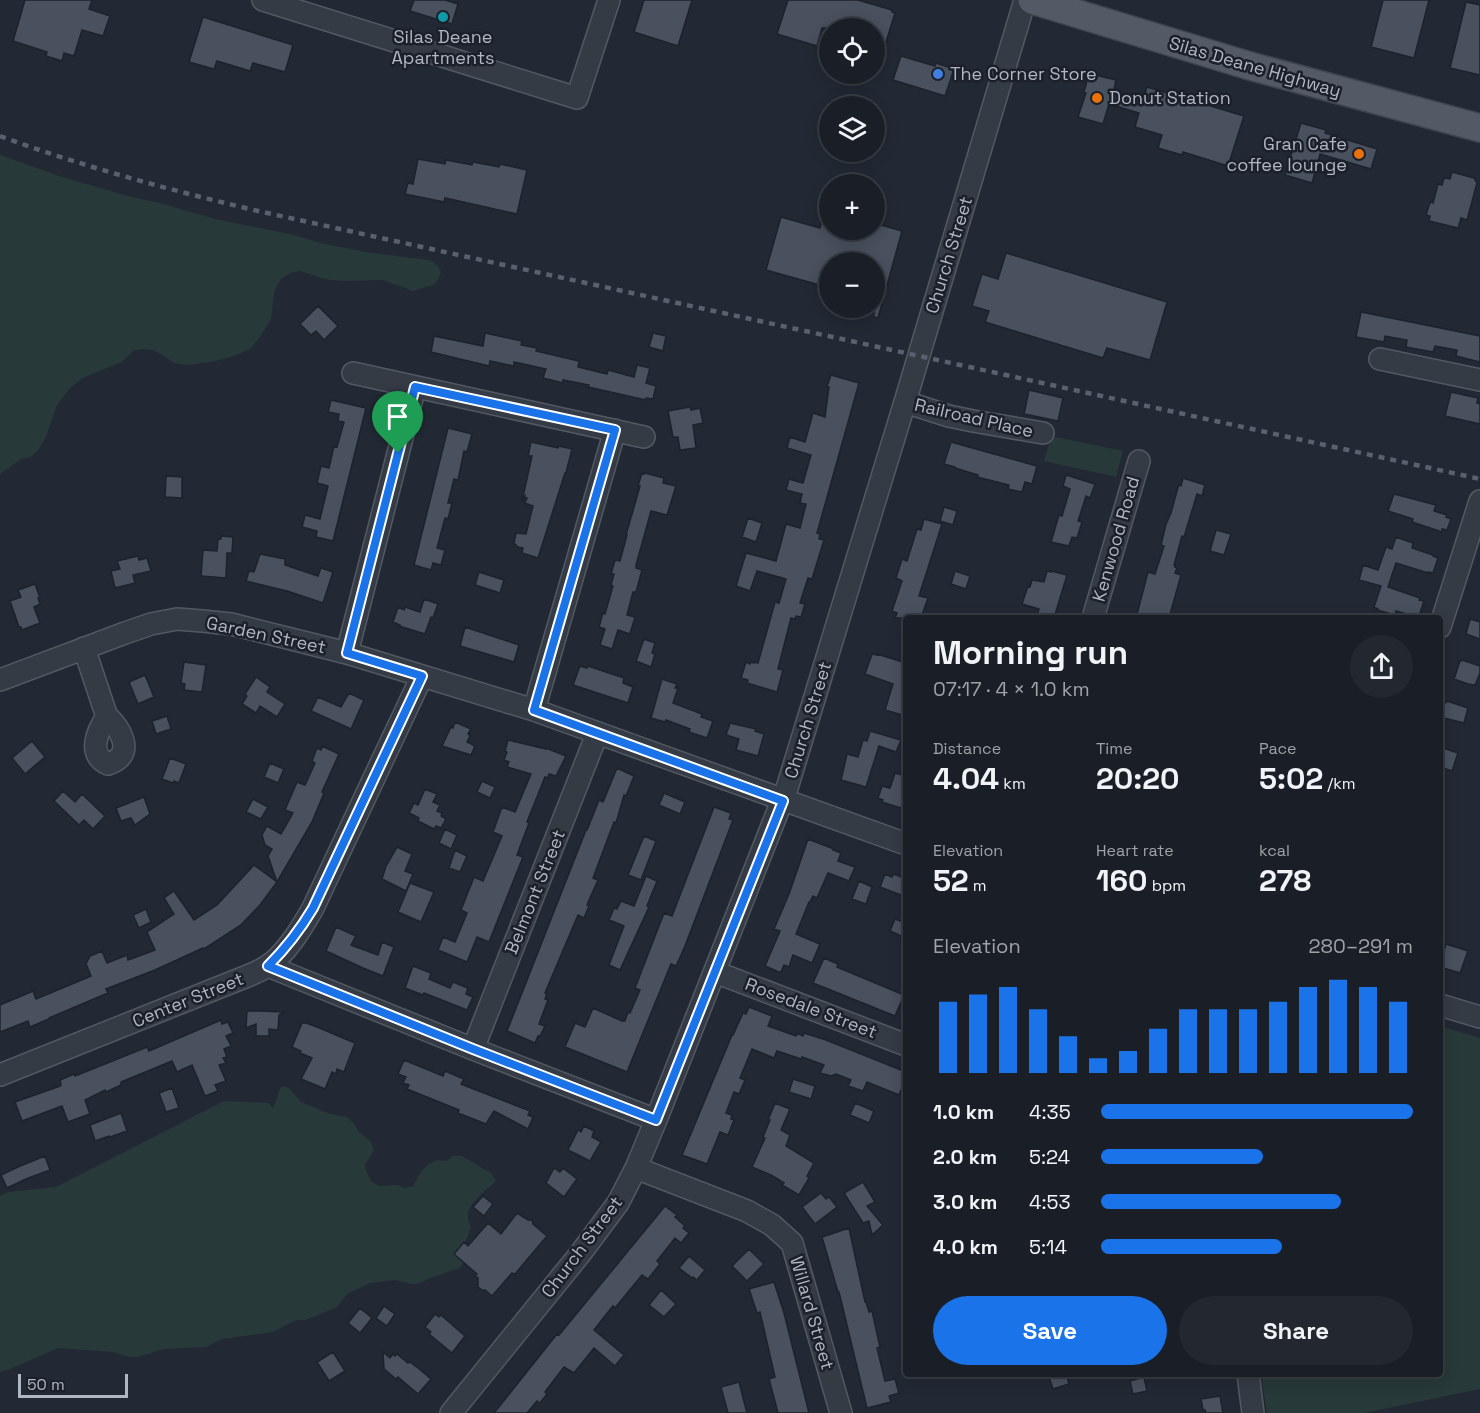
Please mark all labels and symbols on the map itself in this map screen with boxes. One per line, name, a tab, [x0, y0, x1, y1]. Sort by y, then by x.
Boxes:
marker: Silas Deane Apartments	[436, 10, 450, 24]
place label: Silas Deane Apartments	[391, 25, 495, 69]
street label: Silas Deane Highway	[1167, 31, 1344, 102]
place label: The Corner Store	[950, 62, 1097, 85]
marker: The Corner Store	[931, 67, 945, 81]
place label: Donut Station	[1109, 86, 1231, 109]
marker: Donut Station	[1090, 91, 1104, 105]
place label: Gran Cafe coffee lounge	[1226, 132, 1347, 176]
marker: Gran Cafe coffee lounge	[1352, 147, 1366, 161]
street label: Church Street	[920, 193, 977, 316]
pin	[372, 391, 423, 453]
street label: Railroad Place	[912, 393, 1036, 442]
street label: Kenwood Road	[1087, 474, 1144, 604]
street label: Garden Street	[204, 611, 328, 658]
street label: Church Street	[779, 658, 836, 781]
street label: Belmont Street	[499, 826, 570, 957]
street label: Center Street	[129, 967, 247, 1032]
street label: Rosedale Street	[742, 972, 880, 1043]
street label: Church Street	[536, 1191, 627, 1302]
street label: Willard Street	[785, 1253, 840, 1372]
scale bar	[18, 1371, 128, 1398]

